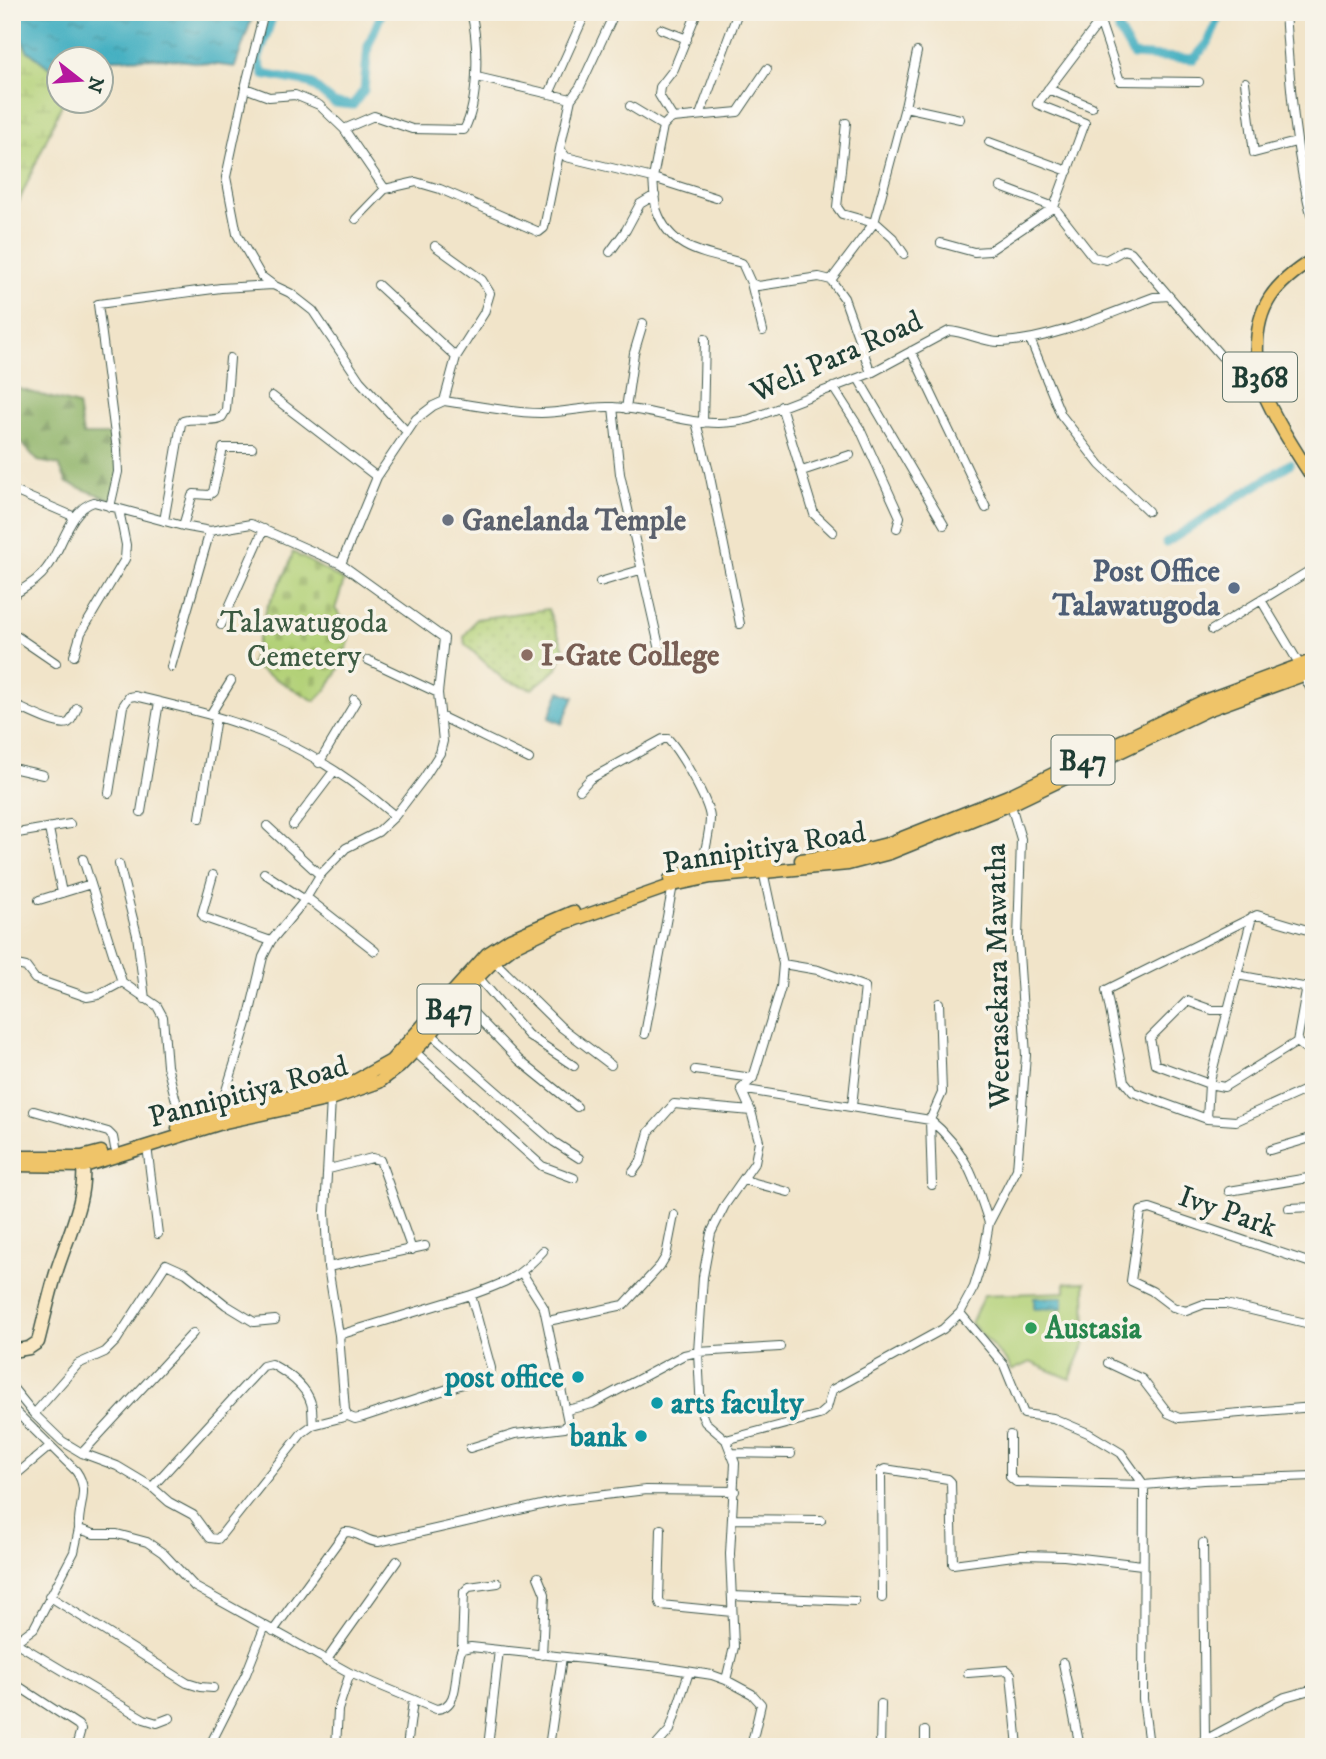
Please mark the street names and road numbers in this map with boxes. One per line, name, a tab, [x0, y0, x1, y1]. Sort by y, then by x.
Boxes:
street label: Weli Para Road	[744, 303, 928, 412]
road number: B368	[1223, 352, 1297, 402]
road number: B47	[1052, 736, 1114, 784]
street label: Pannipitiya Road	[660, 814, 868, 883]
street label: Weerasekara Mawatha	[978, 843, 1019, 1110]
road number: B47	[418, 984, 480, 1034]
street label: Pannipitiya Road	[145, 1048, 352, 1137]
street label: Ivy Park	[1173, 1178, 1282, 1247]

